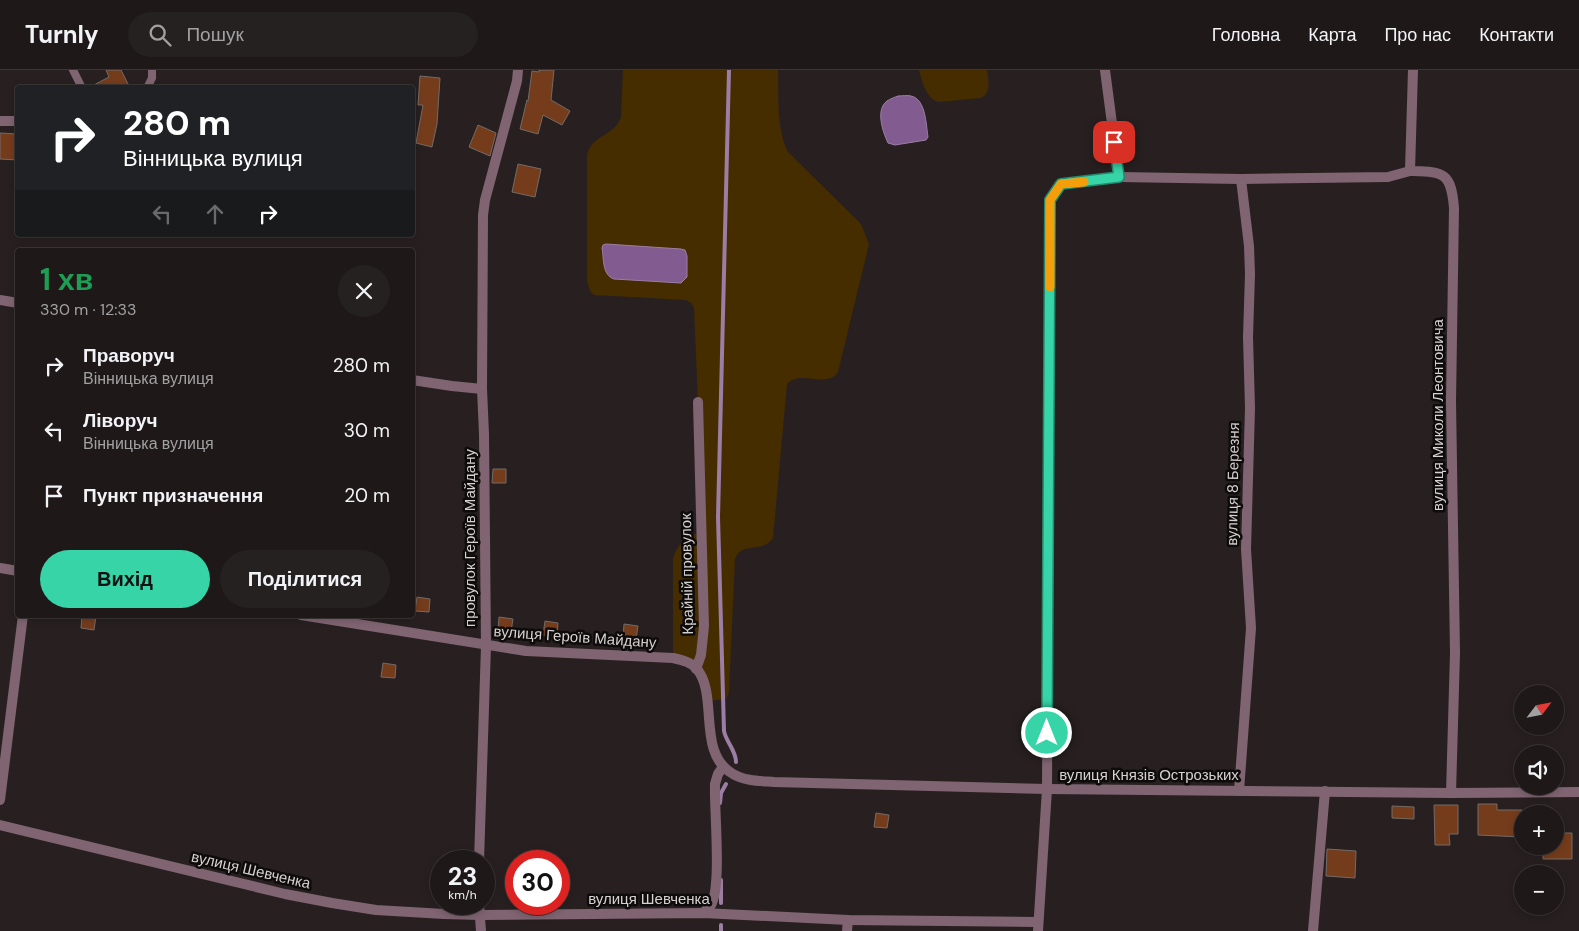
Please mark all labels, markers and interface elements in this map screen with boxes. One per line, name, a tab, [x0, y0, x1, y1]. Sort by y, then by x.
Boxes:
search box	[128, 12, 478, 57]
text: Turnly	[25, 19, 98, 50]
icon: search	[146, 21, 174, 49]
text: Пошук	[186, 22, 244, 47]
text: Головна	[1212, 23, 1280, 47]
text: Карта	[1308, 23, 1356, 47]
text: Про нас	[1384, 23, 1451, 47]
text: Контакти	[1479, 23, 1554, 47]
text: 280 m	[123, 100, 231, 146]
icon: right	[40, 105, 105, 170]
pin	[1093, 121, 1135, 163]
icon: arrive	[1100, 128, 1128, 156]
text: Вінницька вулиця	[123, 144, 303, 173]
icon: left	[148, 200, 176, 228]
icon: ahead	[201, 200, 229, 228]
icon: right	[254, 200, 282, 228]
text: 1 хв	[40, 260, 93, 299]
button: close	[338, 265, 390, 317]
text: 330 m · 12:33	[40, 299, 136, 320]
street label: вулиця Миколи Леонтовича	[1428, 318, 1448, 511]
text: Праворуч	[83, 343, 175, 368]
icon: right	[40, 352, 68, 380]
text: 280 m	[333, 353, 390, 378]
text: Вінницька вулиця	[83, 368, 214, 389]
text: Ліворуч	[83, 408, 158, 433]
icon: left	[40, 417, 68, 445]
text: 30 m	[344, 418, 390, 443]
street label: вулиця 8 Березня	[1222, 422, 1244, 546]
text: Вінницька вулиця	[83, 433, 214, 454]
street label: провулок Героїв Майдану	[460, 449, 480, 627]
icon: arrive	[40, 482, 68, 510]
text: Пункт призначення	[83, 483, 263, 508]
text: 20 m	[344, 483, 390, 508]
street label: Крайній провулок	[676, 513, 698, 635]
button: Вихід	[40, 550, 210, 608]
button: Поділитися	[220, 550, 390, 608]
street label: вулиця Героїв Майдану	[493, 621, 658, 653]
north arrow	[1514, 685, 1564, 735]
map controls	[1514, 685, 1564, 915]
position arrow	[1020, 706, 1072, 758]
button: sound	[1514, 745, 1564, 795]
street label: вулиця Князів Острозьких	[1059, 765, 1239, 785]
button: +	[1514, 805, 1564, 855]
street label: вулиця Шевченка	[189, 847, 313, 894]
speed limit sign: 30	[505, 850, 570, 915]
text: 23	[448, 860, 477, 893]
button: −	[1514, 865, 1564, 915]
text: km/h	[448, 887, 477, 903]
street label: вулиця Шевченка	[588, 889, 711, 909]

